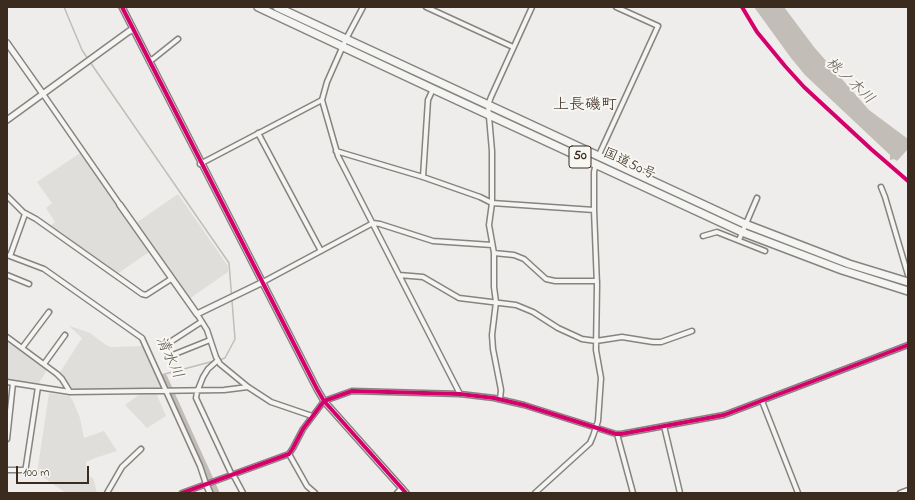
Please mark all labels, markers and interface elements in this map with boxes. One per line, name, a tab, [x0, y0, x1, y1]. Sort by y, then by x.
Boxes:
water label: 桃ノ木川	[821, 55, 877, 109]
district label: 上長磯町	[553, 96, 617, 116]
road number: 50	[569, 146, 591, 168]
street label: 国道50号	[600, 146, 658, 184]
water label: 清水川	[150, 334, 186, 382]
scale bar	[18, 458, 91, 484]
text: 100 m	[23, 464, 50, 482]

